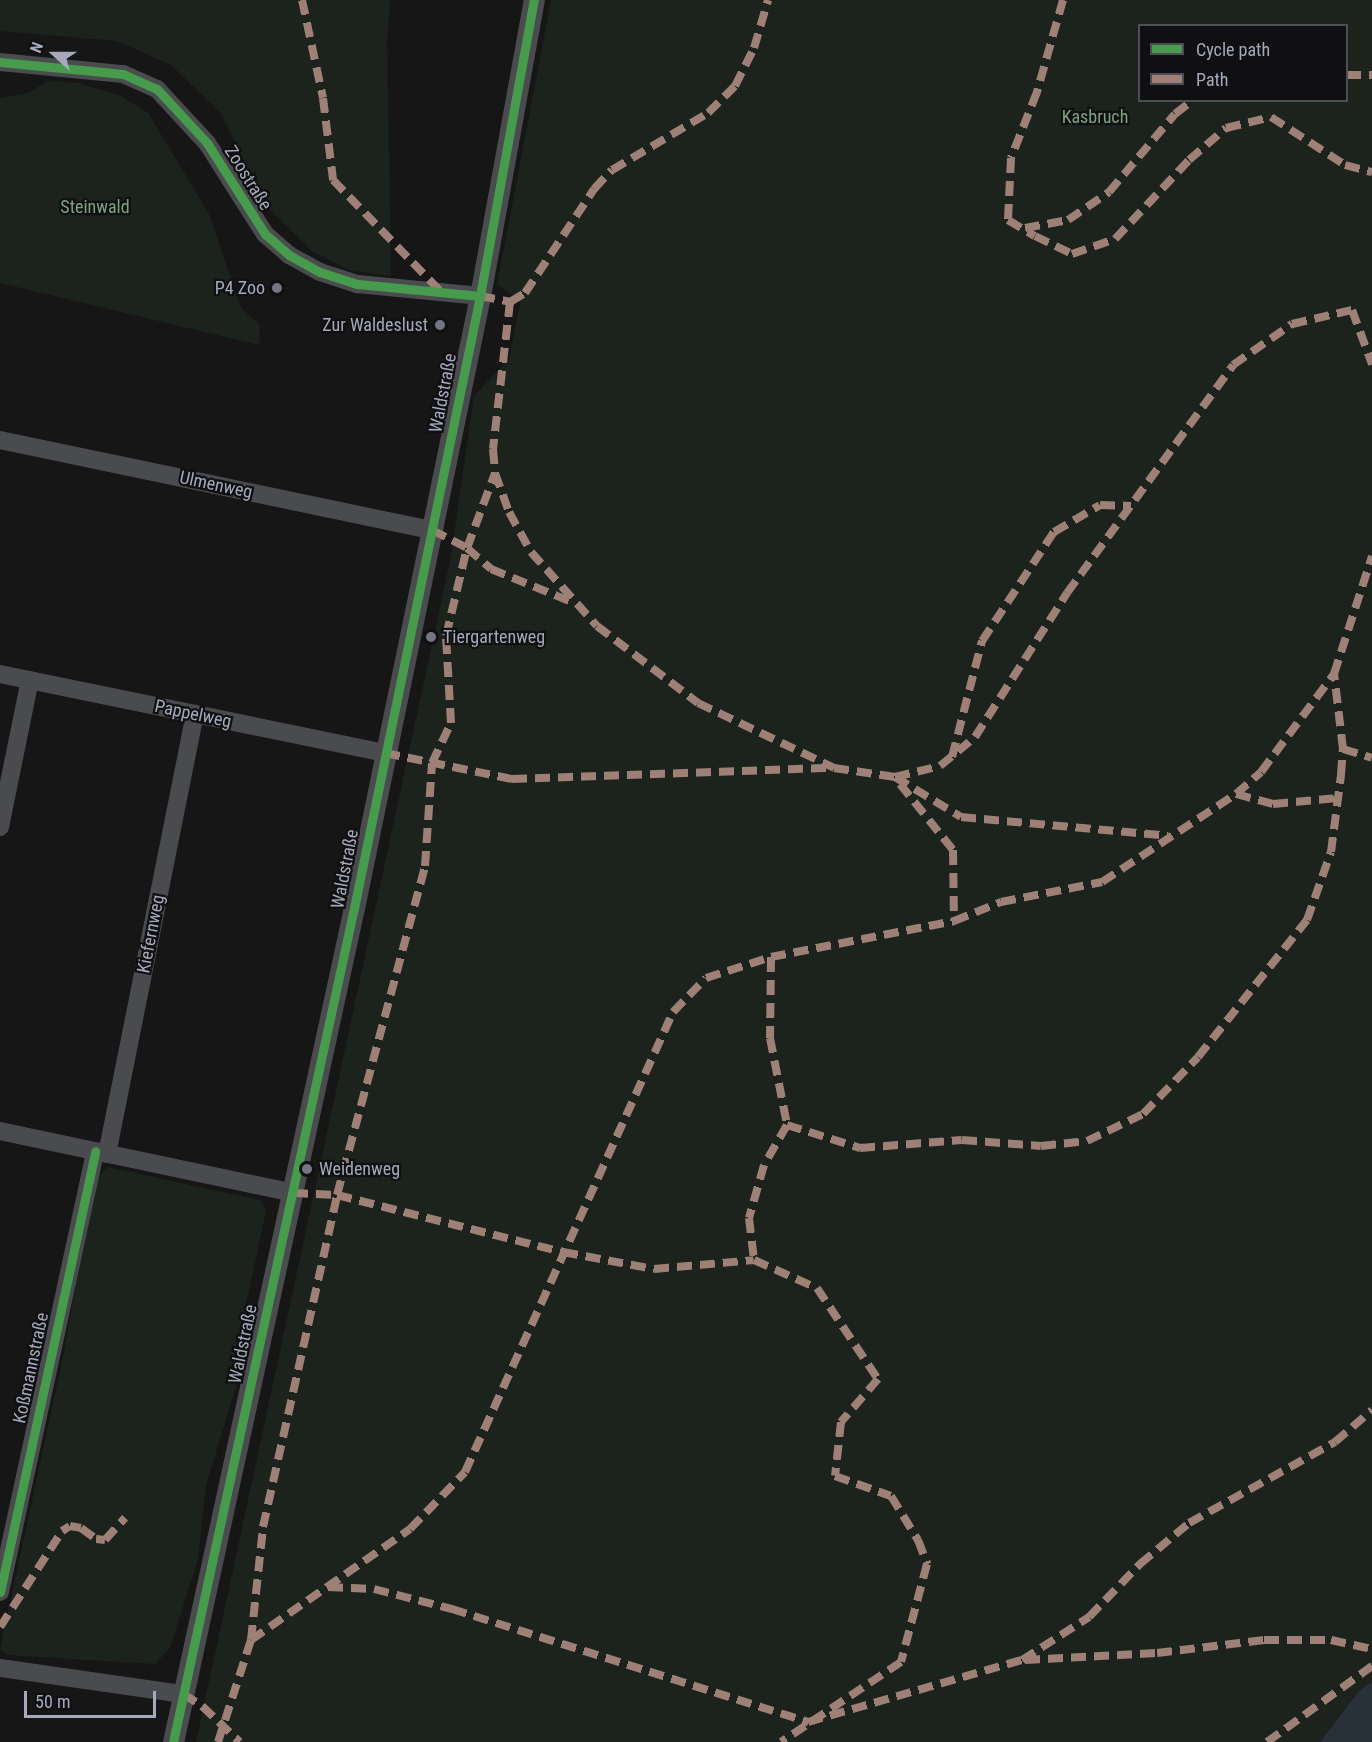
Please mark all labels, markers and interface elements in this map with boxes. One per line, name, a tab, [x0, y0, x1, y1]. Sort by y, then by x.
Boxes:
north arrow	[24, 24, 84, 84]
legend	[1138, 24, 1348, 102]
text: N	[26, 39, 47, 55]
text: Cycle path	[1196, 39, 1270, 60]
text: Path	[1196, 69, 1229, 90]
park label: Kasbruch	[1062, 106, 1128, 128]
street label: Zoostraße	[220, 142, 276, 214]
park label: Steinwald	[60, 196, 130, 218]
place label: P4 Zoo	[215, 277, 265, 299]
marker: P4 Zoo	[270, 281, 284, 295]
place label: Zur Waldeslust	[322, 314, 428, 336]
marker: Zur Waldeslust	[433, 318, 447, 332]
street label: Waldstraße	[425, 352, 461, 434]
street label: Ulmenweg	[178, 467, 254, 503]
place label: Tiergartenweg	[443, 626, 545, 648]
marker: Tiergartenweg	[424, 630, 438, 644]
street label: Pappelweg	[153, 695, 233, 733]
street label: Waldstraße	[327, 828, 363, 910]
street label: Kiefernweg	[133, 893, 169, 975]
place label: Weidenweg	[319, 1158, 400, 1180]
marker: Weidenweg	[300, 1162, 314, 1176]
street label: Waldstraße	[224, 1303, 262, 1385]
street label: Koßmannstraße	[9, 1311, 53, 1425]
scale bar	[27, 1679, 159, 1717]
text: 50 m	[35, 1691, 70, 1712]

